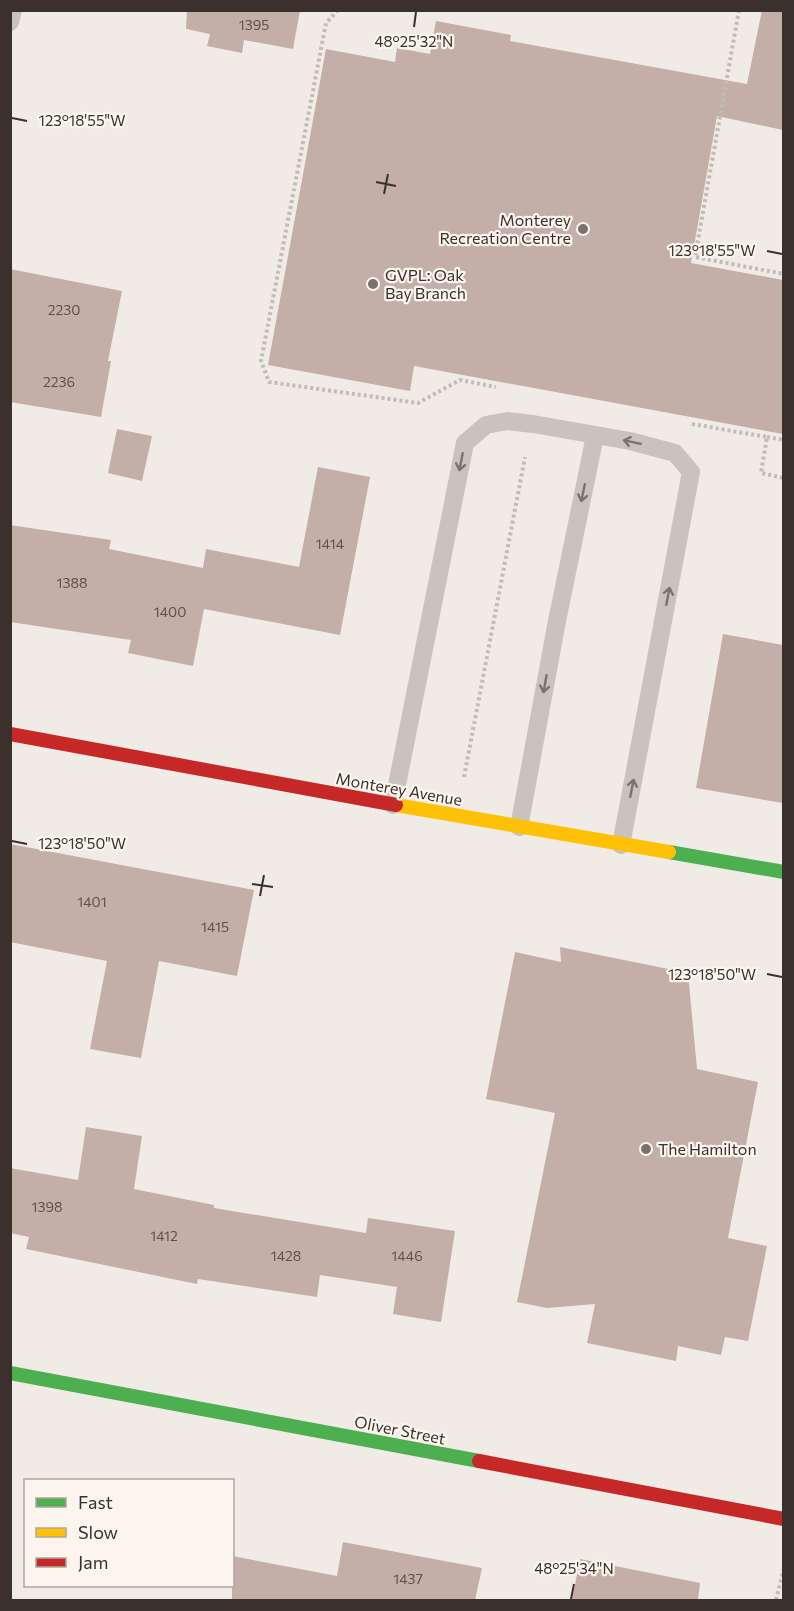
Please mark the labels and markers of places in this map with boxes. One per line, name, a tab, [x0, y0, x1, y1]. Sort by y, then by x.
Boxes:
place label: Monterey Recreation Centre	[439, 210, 571, 247]
marker: Monterey Recreation Centre	[576, 222, 590, 236]
place label: GVPL: Oak Bay Branch	[385, 265, 466, 302]
marker: GVPL: Oak Bay Branch	[366, 277, 380, 291]
place label: The Hamilton	[658, 1139, 757, 1158]
marker: The Hamilton	[639, 1142, 653, 1156]

